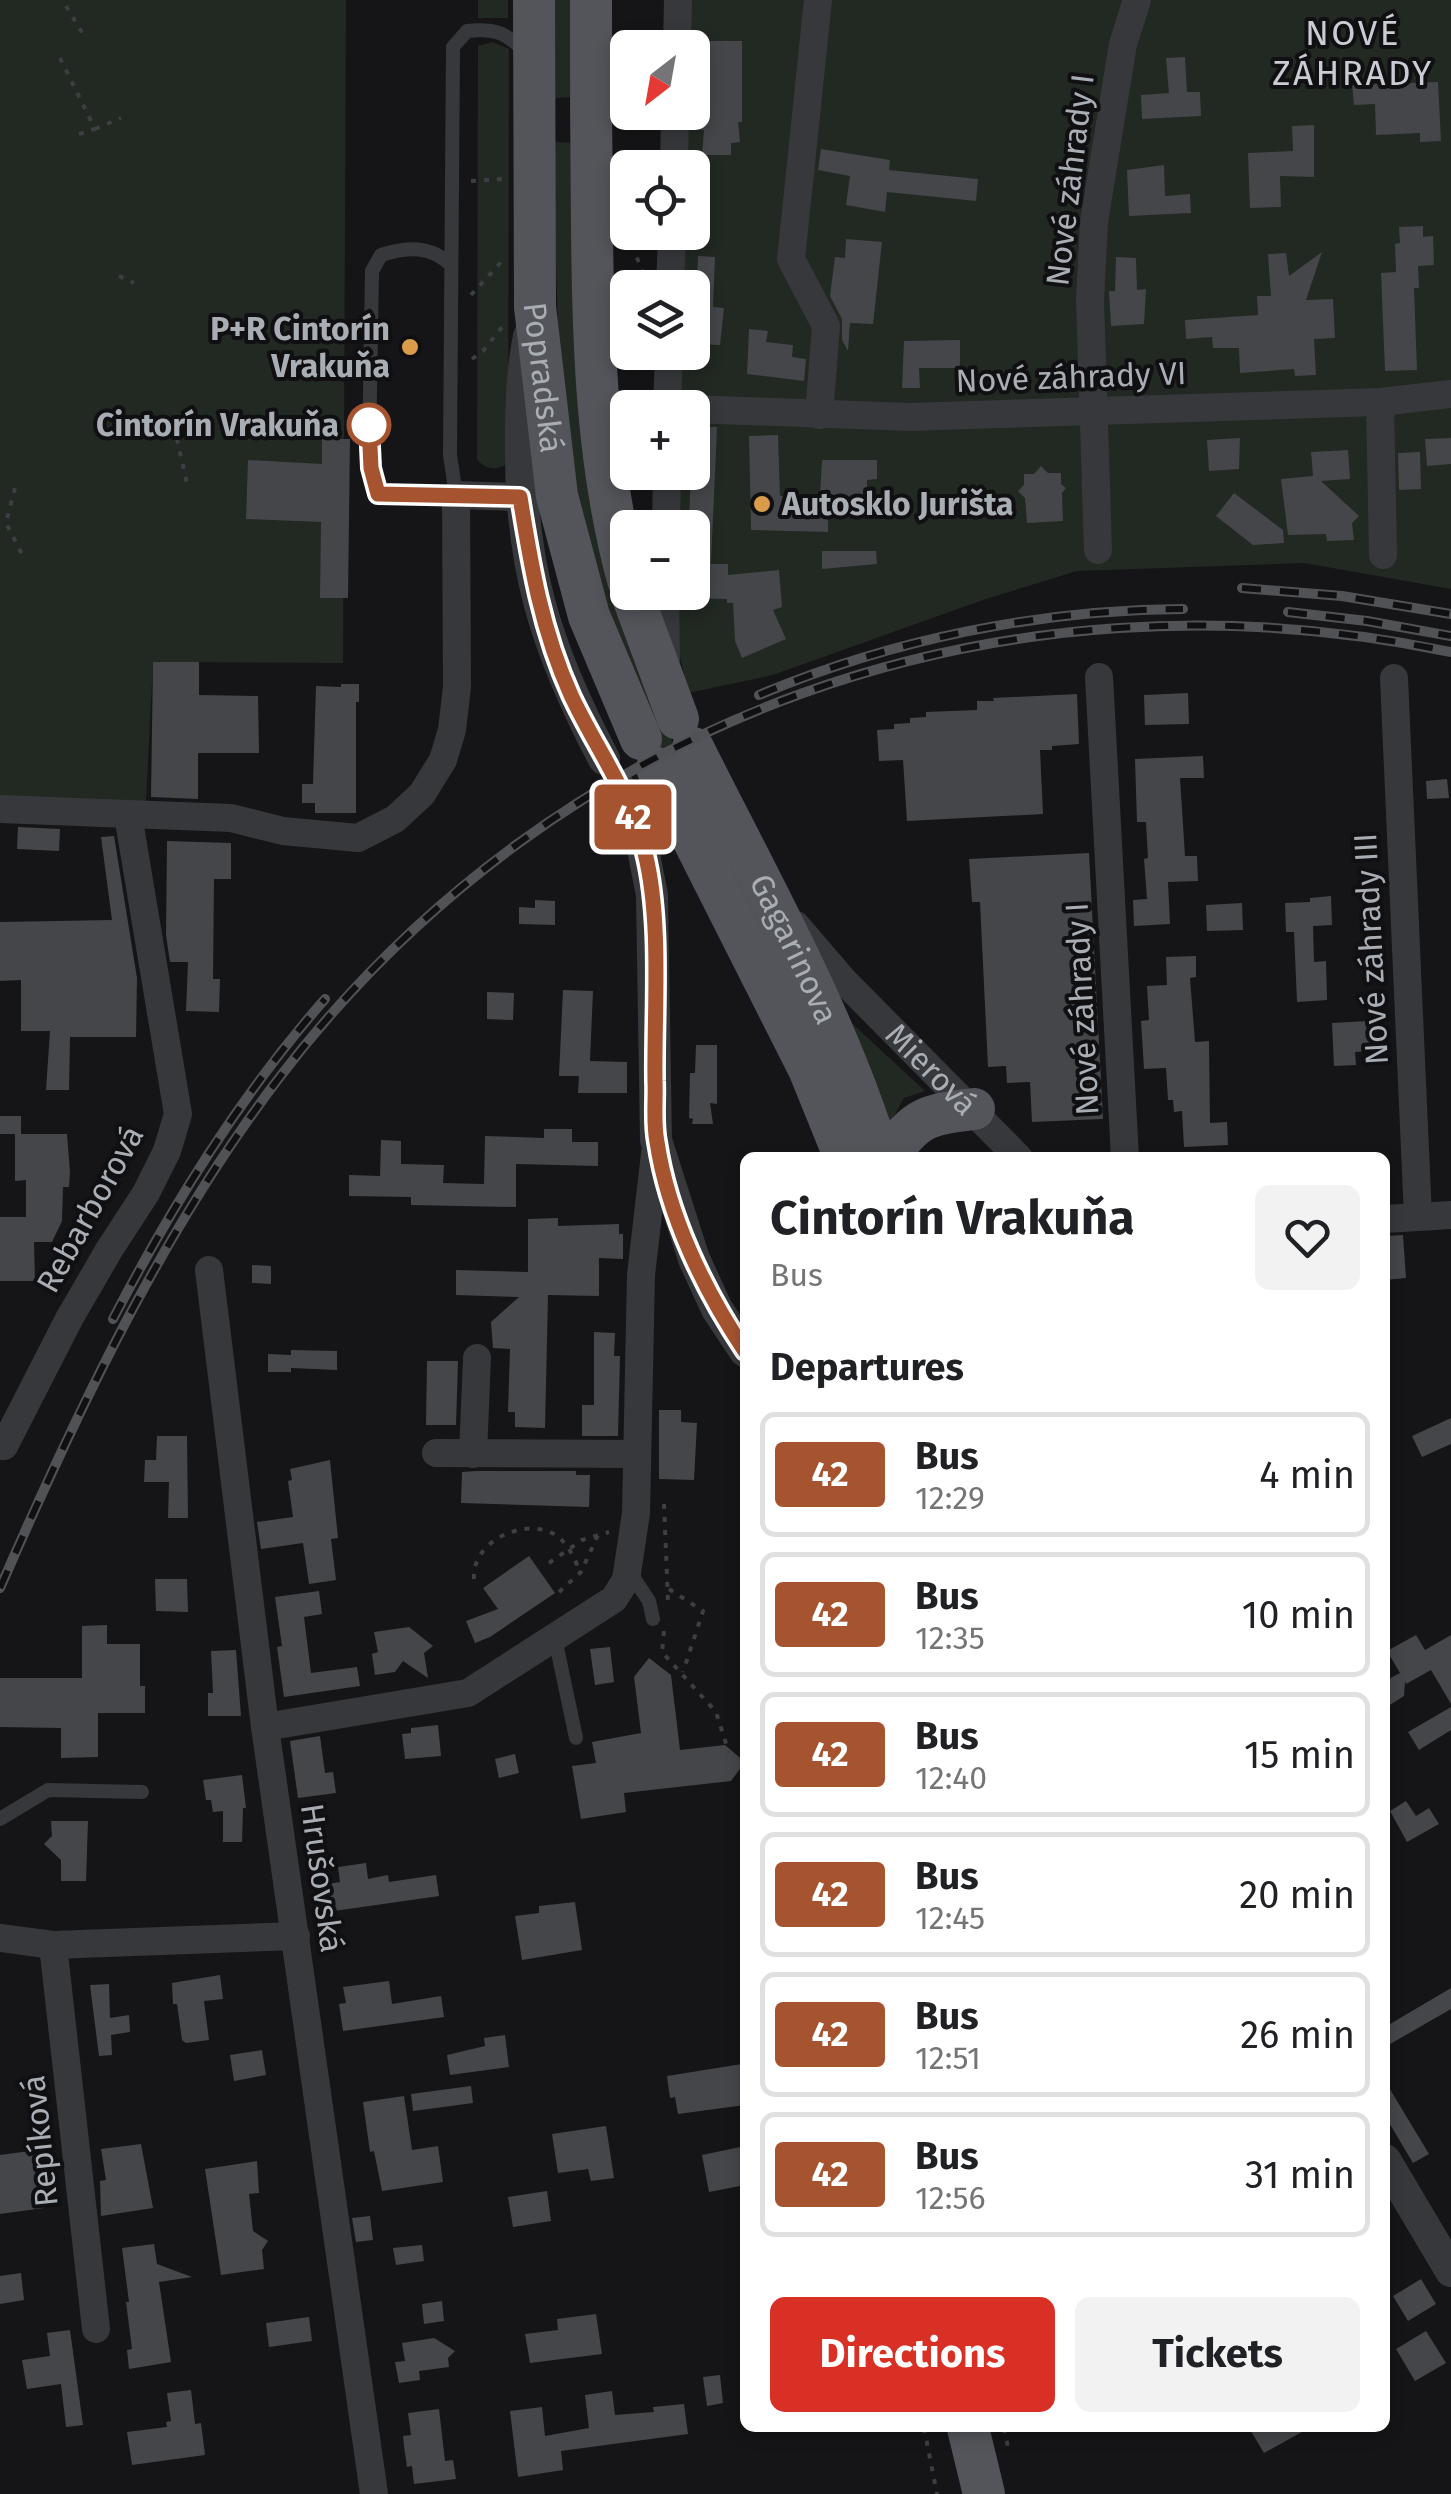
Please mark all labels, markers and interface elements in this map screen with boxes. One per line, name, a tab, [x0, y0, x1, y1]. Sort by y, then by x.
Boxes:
district label: NOVÉ ZÁHRADY	[1272, 12, 1434, 94]
north arrow	[610, 30, 710, 130]
map controls	[610, 30, 710, 610]
street label: Nové záhrady I	[1038, 72, 1102, 288]
button: locate	[610, 150, 710, 250]
button: layers	[610, 270, 710, 370]
street label: Popradská	[516, 300, 571, 455]
place label: P+R Cintorín Vrakuňa	[210, 310, 390, 385]
marker: P+R Cintorín Vrakuňa	[399, 336, 421, 358]
street label: Nové záhrady VI	[955, 354, 1187, 400]
button: +	[610, 390, 710, 490]
marker: Cintorín Vrakuňa	[348, 404, 390, 446]
place label: Cintorín Vrakuňa	[96, 406, 339, 444]
place label: Autosklo Jurišta	[781, 485, 1014, 523]
marker: Autosklo Jurišta	[751, 493, 773, 515]
button: −	[610, 510, 710, 610]
line badge: 42	[588, 784, 678, 850]
text: 42	[614, 796, 652, 838]
street label: Nové záhrady III	[1346, 832, 1396, 1066]
street label: Gagarinova	[742, 868, 846, 1030]
street label: Nové záhrady I	[1057, 902, 1107, 1116]
street label: Mierová	[878, 1015, 985, 1123]
street label: Rebarborová	[29, 1119, 151, 1299]
button: heart	[1255, 1185, 1360, 1290]
text: Cintorín Vrakuňa	[770, 1189, 1135, 1247]
text: Bus	[770, 1256, 823, 1294]
text: Departures	[770, 1344, 964, 1390]
text: Bus	[915, 1433, 979, 1479]
text: 4 min	[1259, 1452, 1355, 1498]
text: 42	[811, 1453, 849, 1495]
text: 12:29	[915, 1479, 985, 1517]
text: Bus	[915, 1573, 979, 1619]
text: 10 min	[1242, 1592, 1355, 1638]
text: 42	[811, 1593, 849, 1635]
text: 12:35	[915, 1619, 985, 1657]
text: Bus	[915, 1713, 979, 1759]
text: 15 min	[1244, 1732, 1355, 1778]
text: 42	[811, 1733, 849, 1775]
text: 12:40	[915, 1759, 987, 1797]
street label: Hrušovská	[293, 1801, 351, 1955]
text: Bus	[915, 1853, 979, 1899]
text: 20 min	[1239, 1872, 1355, 1918]
text: 42	[811, 1873, 849, 1915]
text: 12:45	[915, 1899, 985, 1937]
text: Bus	[915, 1993, 979, 2039]
text: 26 min	[1240, 2012, 1355, 2058]
text: 42	[811, 2013, 849, 2055]
text: 12:51	[915, 2039, 981, 2077]
street label: Repíková	[14, 2073, 66, 2209]
text: Bus	[915, 2133, 979, 2179]
text: 31 min	[1245, 2152, 1355, 2198]
text: 42	[811, 2153, 849, 2195]
text: 12:56	[915, 2179, 986, 2217]
button: Directions	[770, 2297, 1055, 2412]
button: Tickets	[1075, 2297, 1360, 2412]

